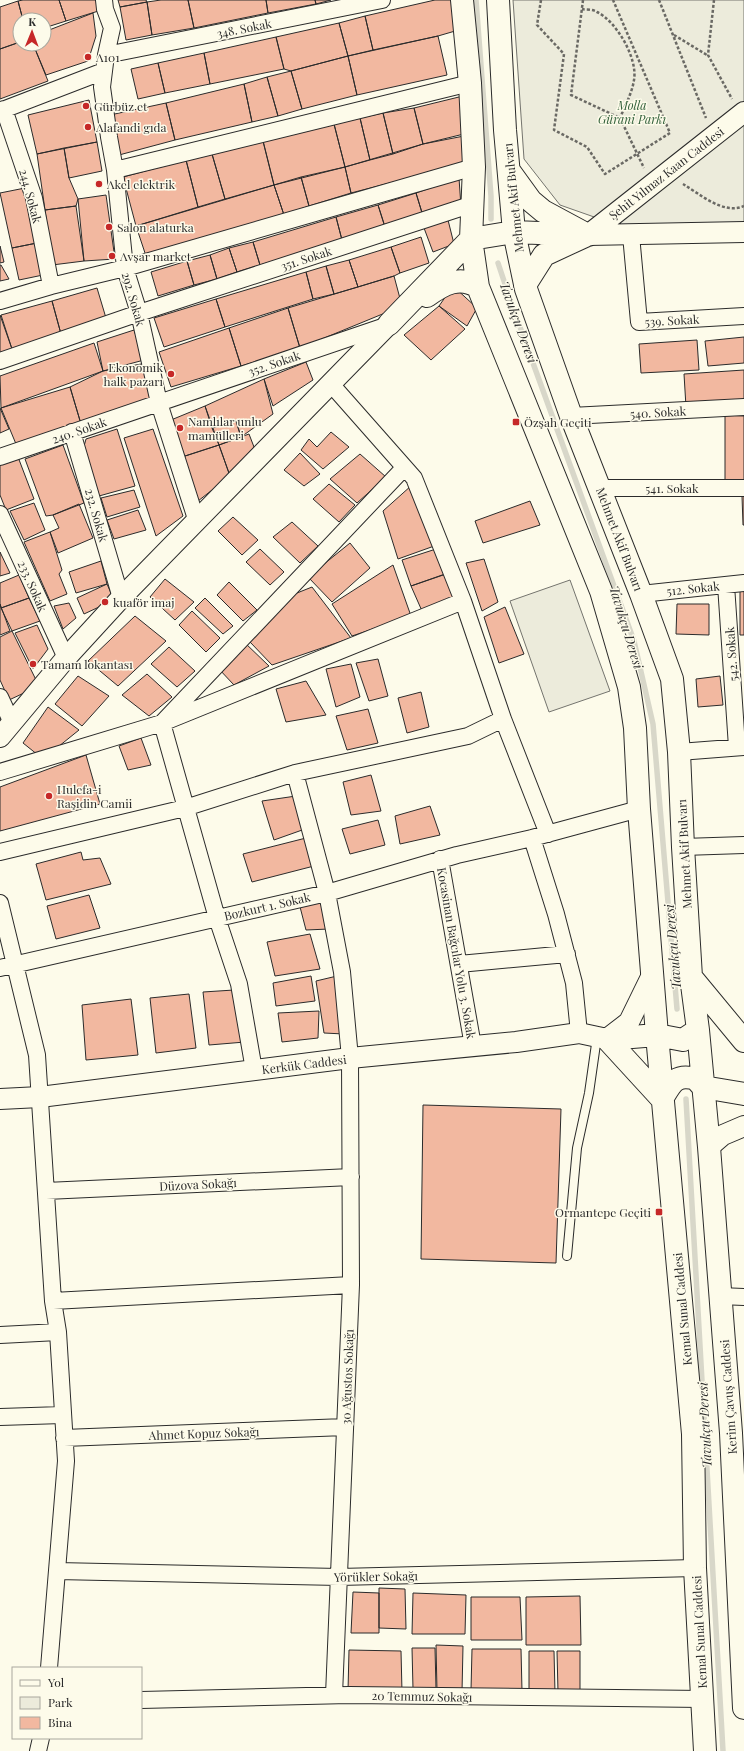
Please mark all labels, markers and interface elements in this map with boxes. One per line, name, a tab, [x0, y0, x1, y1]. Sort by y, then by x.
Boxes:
north arrow	[12, 12, 52, 52]
text: K	[28, 14, 36, 29]
street label: 348. Sokak	[215, 15, 273, 41]
place label: A101	[95, 49, 120, 65]
marker: A101	[83, 52, 93, 62]
park label: Molla Gürani Parkı	[598, 97, 666, 127]
place label: Gürbüz et	[94, 98, 148, 114]
marker: Gürbüz et	[81, 101, 91, 111]
place label: Alafandi gıda	[95, 119, 166, 135]
marker: Alafandi gıda	[83, 122, 93, 132]
street label: Şehit Yılmaz Kaan Caddesi	[605, 123, 727, 223]
street label: Mehmet Akif Bulvarı	[499, 142, 527, 253]
street label: 244. Sokak	[16, 167, 46, 225]
place label: Akel elektrik	[106, 176, 175, 192]
marker: Akel elektrik	[94, 179, 104, 189]
place label: Salon alaturka	[117, 219, 194, 235]
marker: Salon alaturka	[104, 222, 114, 232]
street label: 351. Sokak	[278, 242, 334, 274]
place label: Avşar market	[119, 248, 192, 264]
marker: Avşar market	[107, 251, 117, 261]
street label: 292. Sokak	[119, 270, 149, 328]
water label: Tavukçu Deresi	[496, 279, 542, 366]
street label: 539. Sokak	[644, 311, 700, 329]
street label: 352. Sokak	[246, 346, 303, 379]
place label: Ekonomik halk pazarı	[104, 359, 163, 389]
marker: Ekonomik halk pazarı	[166, 369, 176, 379]
street label: 540. Sokak	[630, 403, 687, 421]
street label: 240. Sokak	[49, 413, 109, 447]
place label: Namlılar unlu mamülleri	[188, 413, 262, 443]
place label: Özşah Geçiti	[524, 414, 592, 430]
marker: Özşah Geçiti	[511, 417, 521, 427]
marker: Namlılar unlu mamülleri	[175, 423, 185, 433]
street label: 541. Sokak	[645, 480, 699, 496]
street label: Mehmet Akif Bulvarı	[593, 485, 647, 594]
street label: 232. Sokak	[82, 486, 112, 544]
street label: 233. Sokak	[15, 558, 52, 615]
street label: 512. Sokak	[666, 577, 721, 599]
water label: Tavukçu Deresi	[606, 583, 648, 672]
place label: kuaför imaj	[113, 594, 174, 610]
marker: kuaför imaj	[100, 597, 110, 607]
street label: 542. Sokak	[721, 626, 741, 682]
place label: Tamam lokantası	[41, 656, 133, 672]
marker: Tamam lokantası	[28, 659, 38, 669]
place label: Hulefa-i Raşidin Camii	[57, 781, 133, 811]
marker: Hulefa-i Raşidin Camii	[44, 791, 54, 801]
street label: Mehmet Akif Bulvarı	[673, 798, 695, 909]
street label: Kocasinan Bağcılar Yolu 3. Sokak	[434, 866, 480, 1040]
street label: Bozkurt 1. Sokak	[222, 888, 312, 924]
water label: Tavukçu Deresi	[660, 902, 684, 990]
street label: Kerkük Caddesi	[261, 1051, 348, 1077]
street label: Düzova Sokağı	[159, 1174, 238, 1194]
place label: Ormantepe Geçiti	[555, 1204, 651, 1220]
marker: Ormantepe Geçiti	[654, 1207, 664, 1217]
street label: Kemal Sunal Caddesi	[669, 1251, 695, 1366]
street label: 30 Ağustos Sokağı	[337, 1328, 357, 1425]
street label: Kerim Çavuş Caddesi	[716, 1339, 740, 1455]
water label: Tavukçu Deresi	[693, 1381, 715, 1468]
street label: Ahmet Kopuz Sokağı	[147, 1423, 260, 1443]
street label: Yörükler Sokağı	[333, 1567, 419, 1585]
street label: Kemal Sunal Caddesi	[688, 1575, 710, 1689]
legend	[12, 1667, 142, 1739]
text: Yol	[47, 1674, 65, 1690]
street label: 20 Temmuz Sokağı	[371, 1687, 473, 1705]
text: Park	[48, 1694, 73, 1710]
text: Bina	[48, 1714, 72, 1730]

